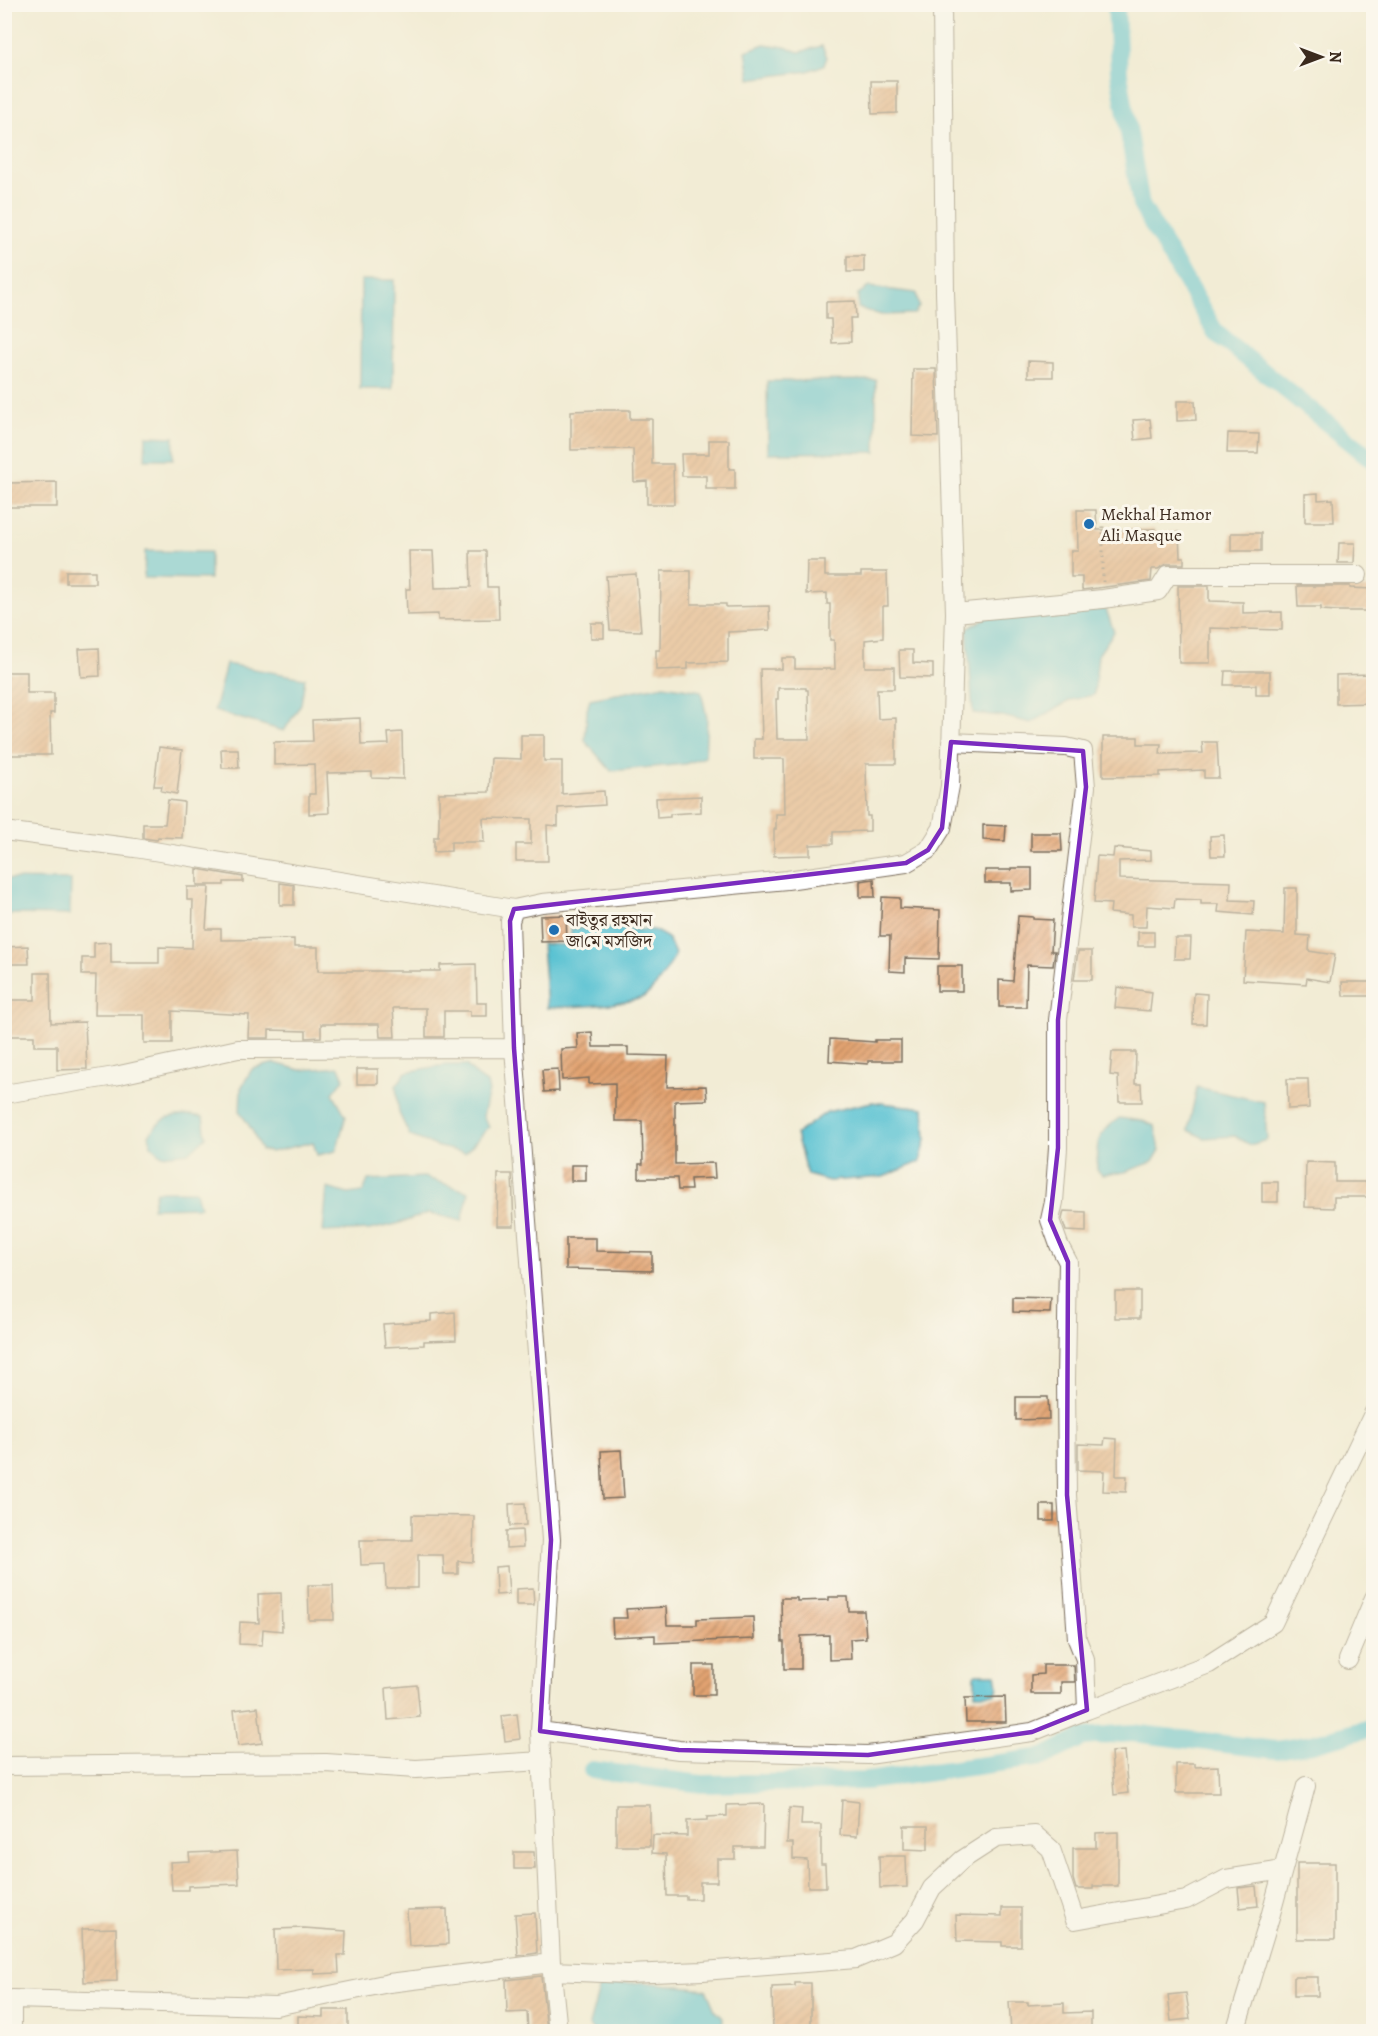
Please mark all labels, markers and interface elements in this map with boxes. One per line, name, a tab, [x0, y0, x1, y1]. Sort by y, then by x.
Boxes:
north arrow	[1291, 27, 1351, 87]
text: N	[1324, 51, 1346, 63]
place label: Mekhal Hamor Ali Masque	[1100, 502, 1211, 547]
marker: Mekhal Hamor Ali Masque	[1082, 517, 1096, 531]
place label: বাইতুর রহমান জা‌মে মস‌জিদ	[565, 908, 653, 953]
marker: বাইতুর রহমান জা‌মে মস‌জিদ	[547, 923, 561, 937]

